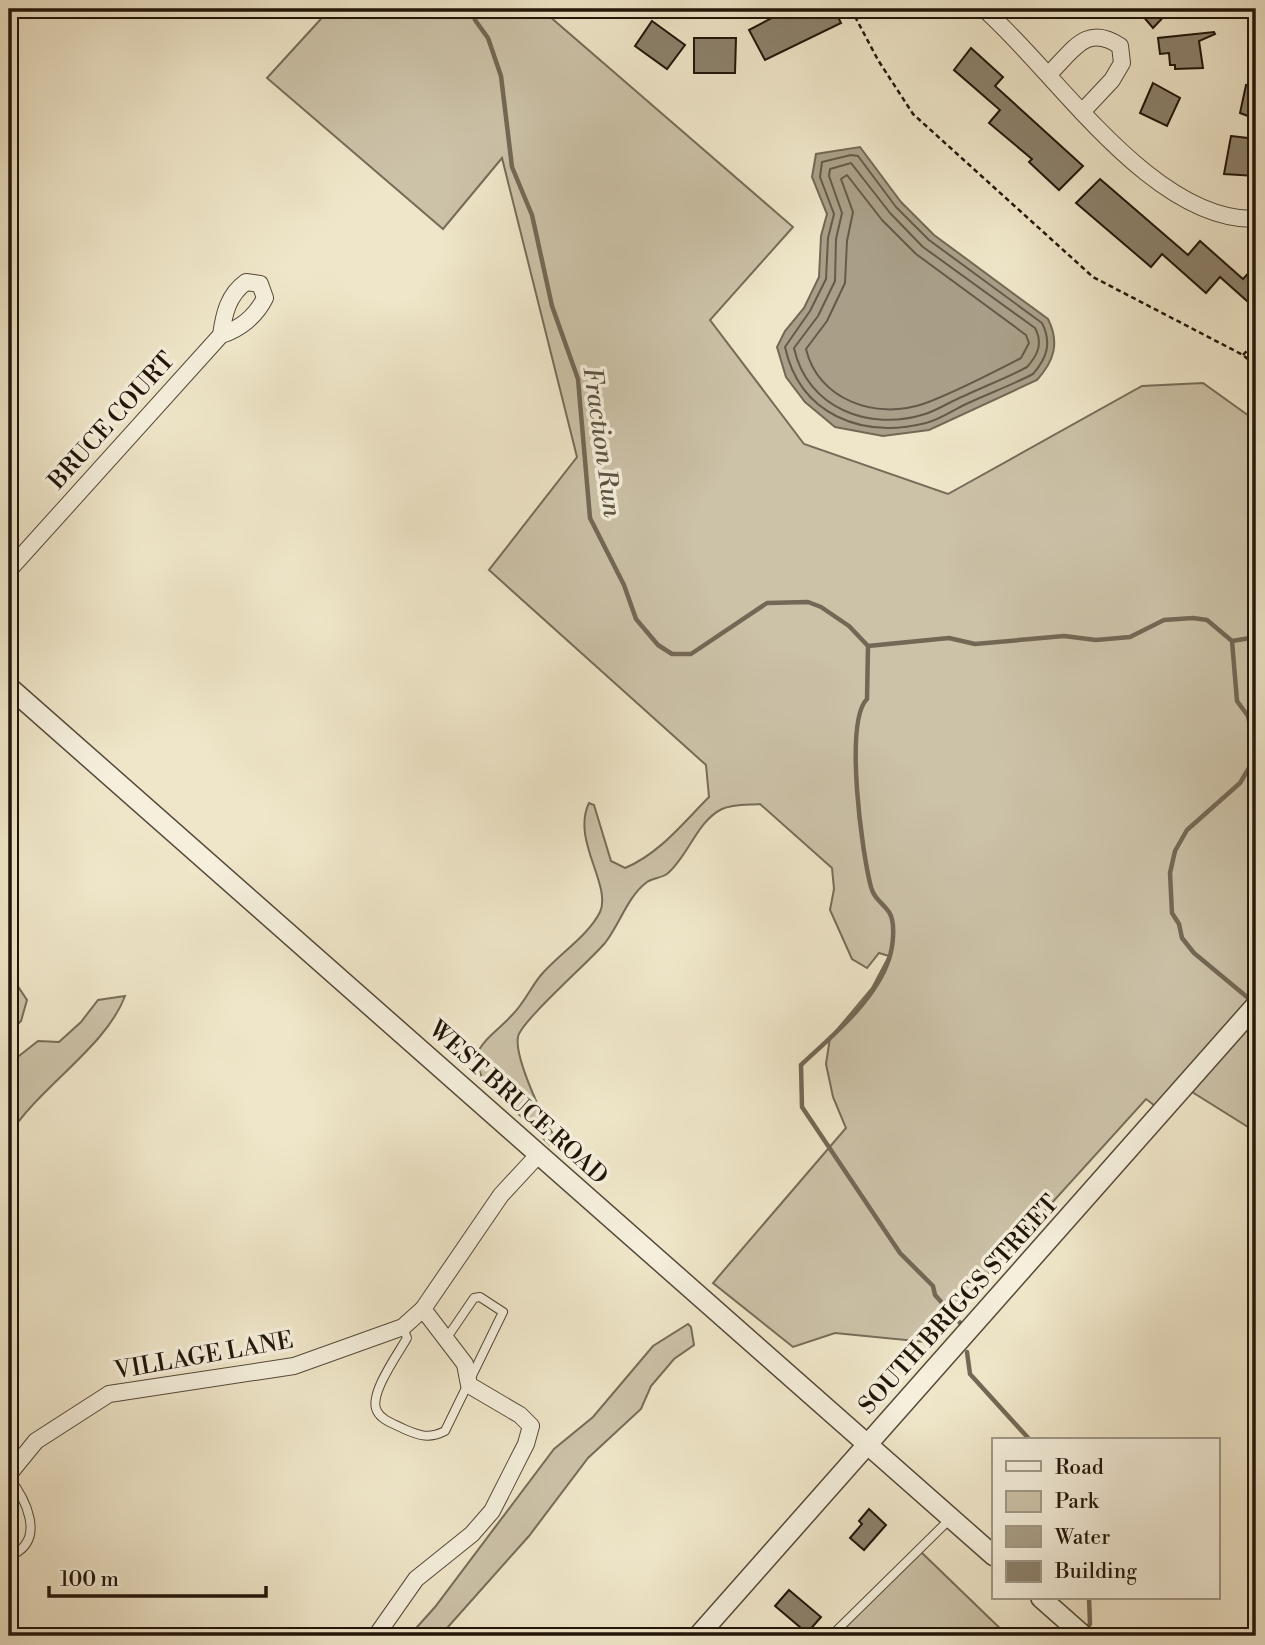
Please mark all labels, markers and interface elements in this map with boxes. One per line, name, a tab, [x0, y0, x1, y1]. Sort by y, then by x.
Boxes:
street label: BRUCE COURT	[42, 346, 182, 497]
water label: Fraction Run	[576, 365, 628, 519]
street label: WEST BRUCE ROAD	[421, 1014, 614, 1191]
street label: SOUTH BRIGGS STREET	[853, 1189, 1065, 1421]
street label: VILLAGE LANE	[111, 1326, 296, 1387]
legend	[992, 1438, 1220, 1600]
text: Road	[1055, 1455, 1104, 1481]
text: Park	[1055, 1489, 1100, 1515]
text: Water	[1054, 1525, 1110, 1551]
scale bar	[49, 1554, 266, 1598]
text: Building	[1054, 1559, 1137, 1585]
text: 100 m	[60, 1567, 119, 1593]

